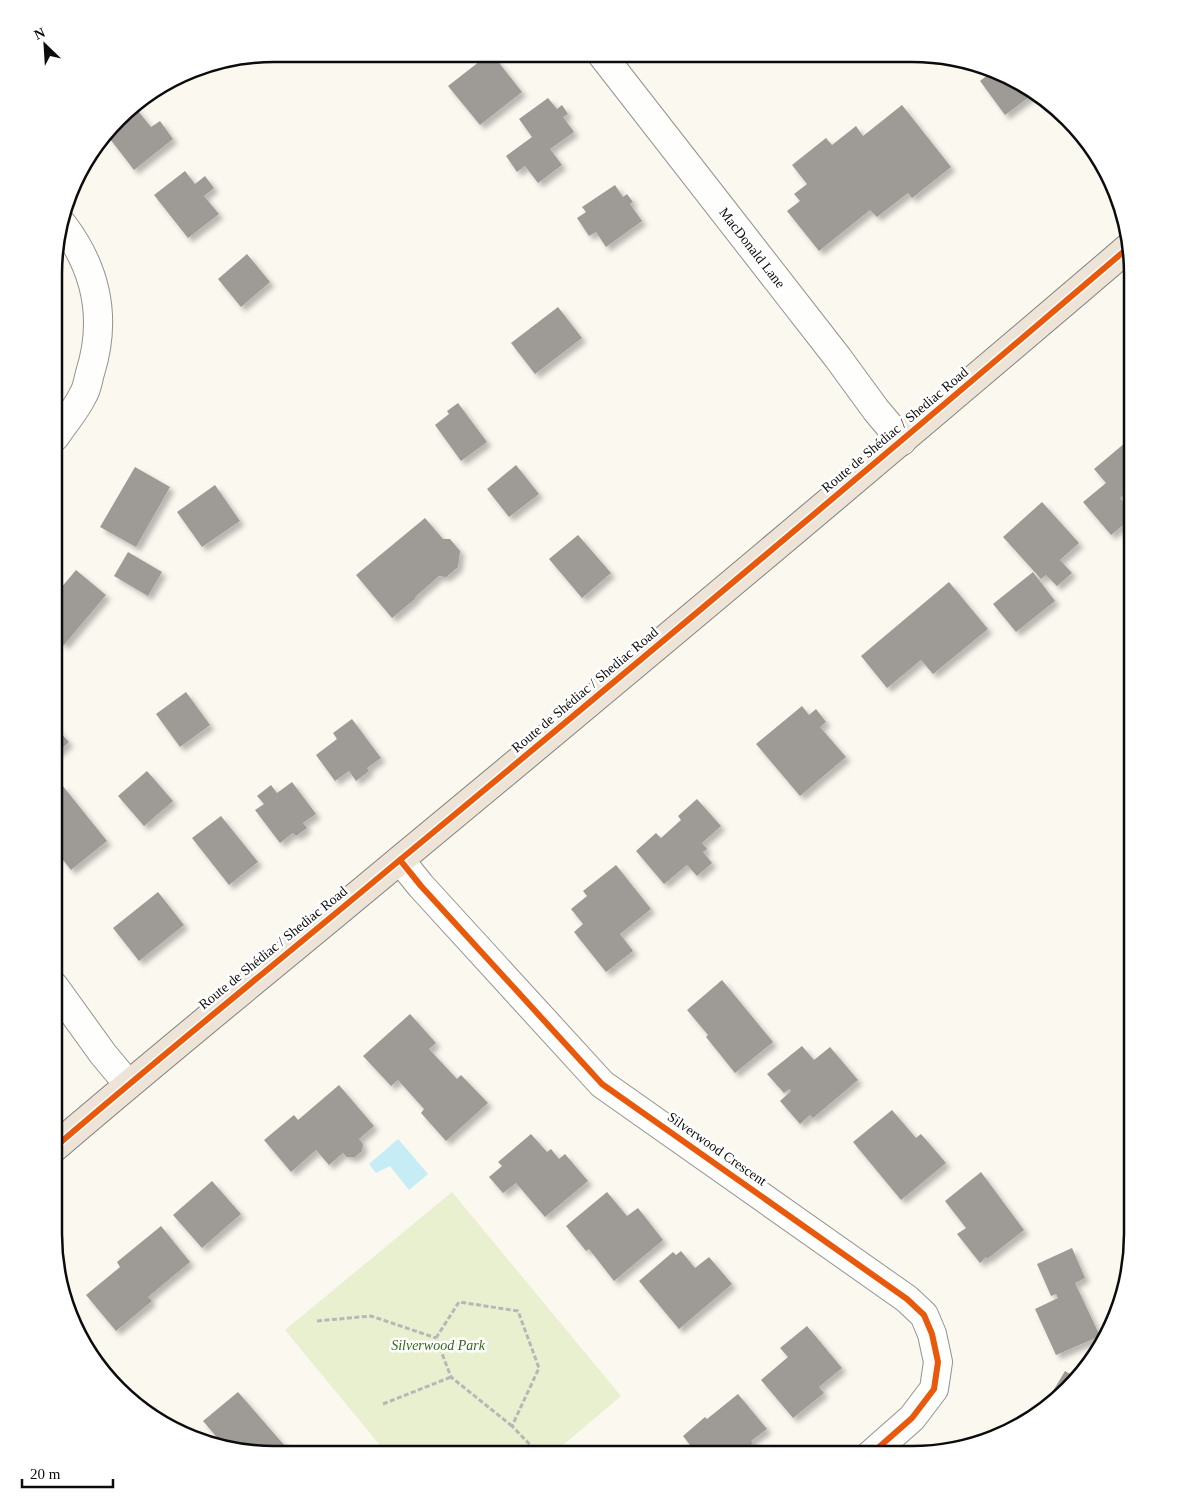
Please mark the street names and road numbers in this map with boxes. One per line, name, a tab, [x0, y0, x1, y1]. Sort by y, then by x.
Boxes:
street label: MacDonald Lane	[716, 205, 788, 291]
street label: Route de Shédiac / Shediac Road	[819, 364, 971, 496]
street label: Route de Shédiac / Shediac Road	[509, 624, 661, 756]
street label: Route de Shédiac / Shediac Road	[196, 884, 350, 1012]
street label: Silverwood Crescent	[665, 1109, 769, 1189]

